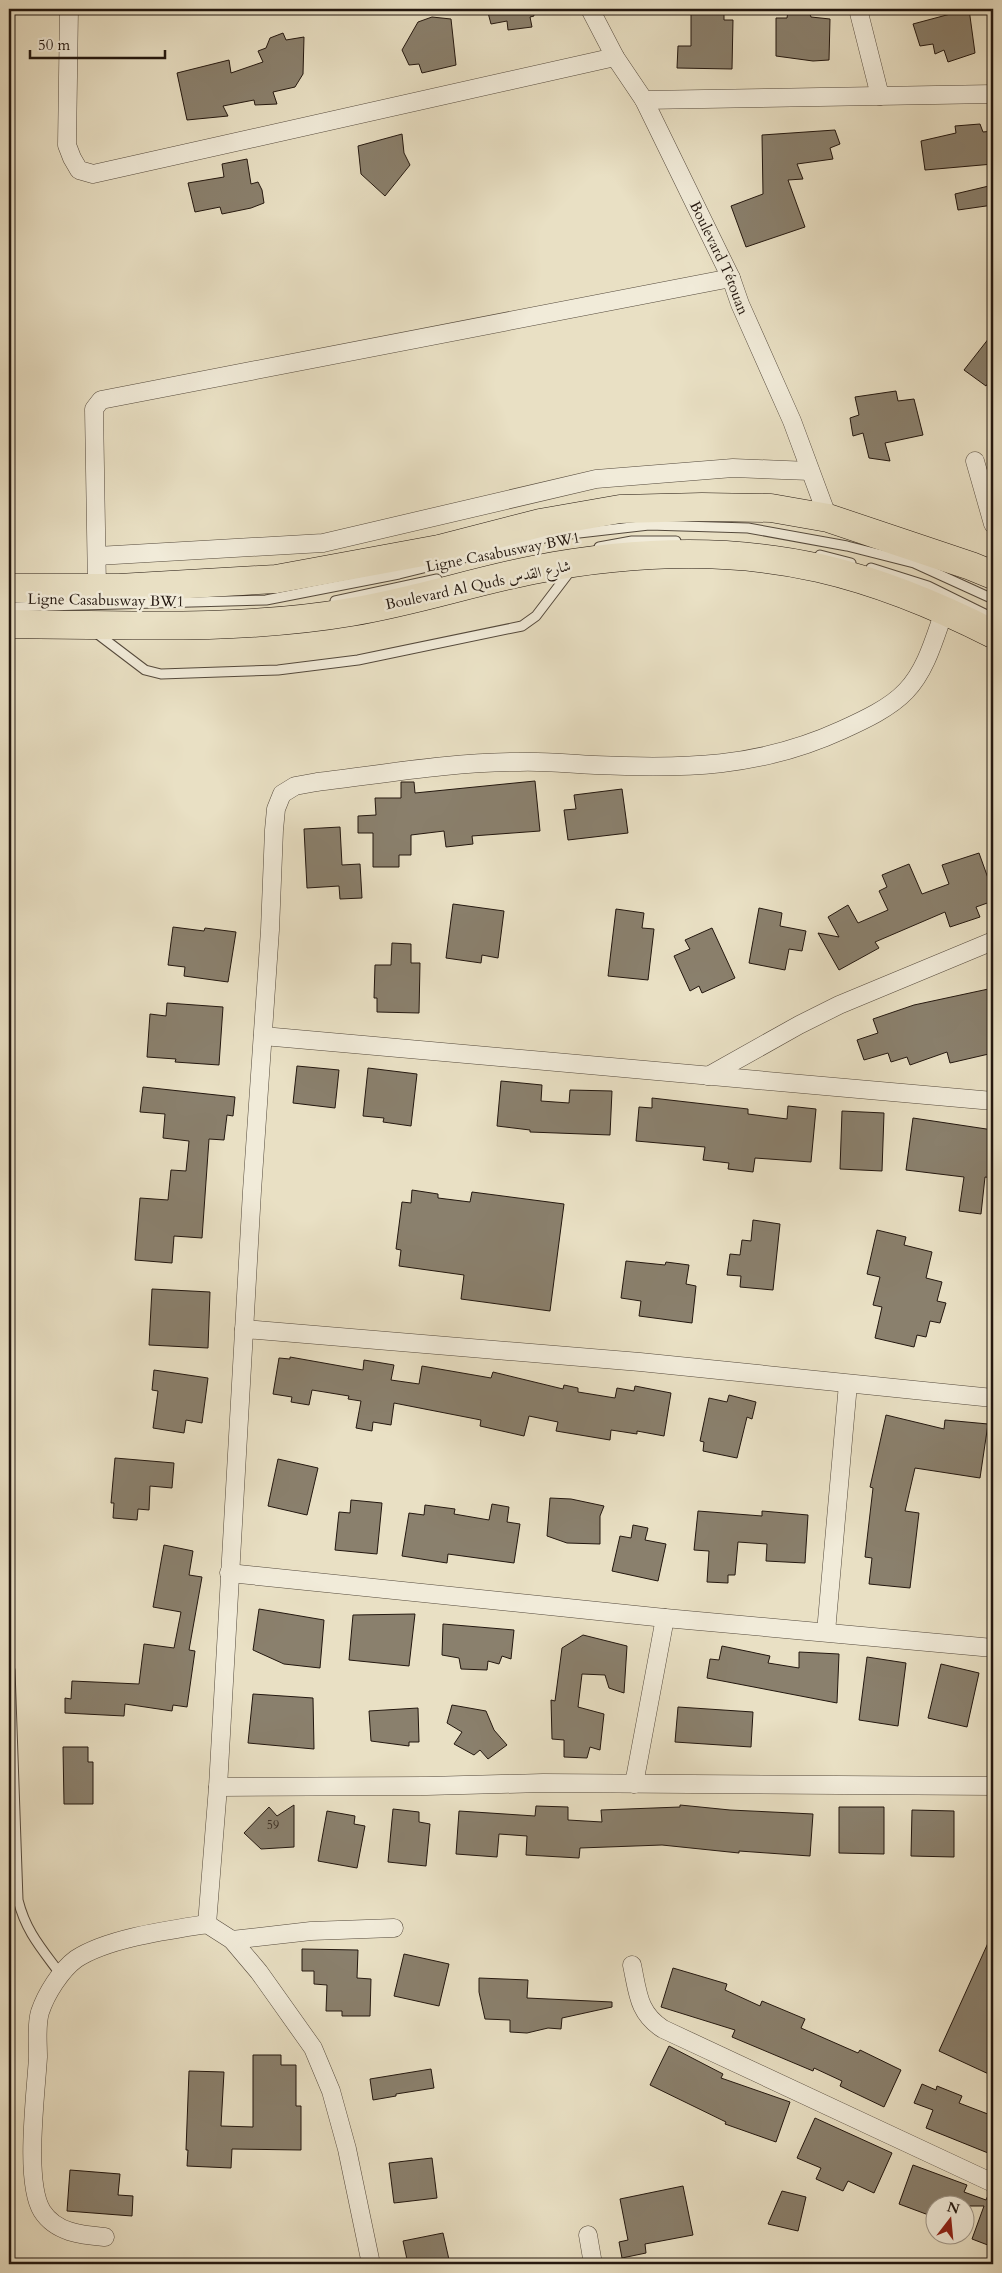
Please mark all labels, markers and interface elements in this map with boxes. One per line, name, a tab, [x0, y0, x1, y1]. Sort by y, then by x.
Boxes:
scale bar	[30, 28, 165, 60]
text: 50 m	[38, 35, 70, 55]
street label: Boulevard Tétouan	[685, 198, 754, 318]
street label: Ligne Casabusway BW1	[424, 527, 582, 577]
street label: Boulevard Al Quds شارع القدس	[383, 556, 573, 617]
street label: Ligne Casabusway BW1	[27, 589, 185, 611]
house number: 59	[267, 1817, 279, 1833]
north arrow	[924, 2196, 974, 2246]
text: N	[945, 2197, 962, 2219]

